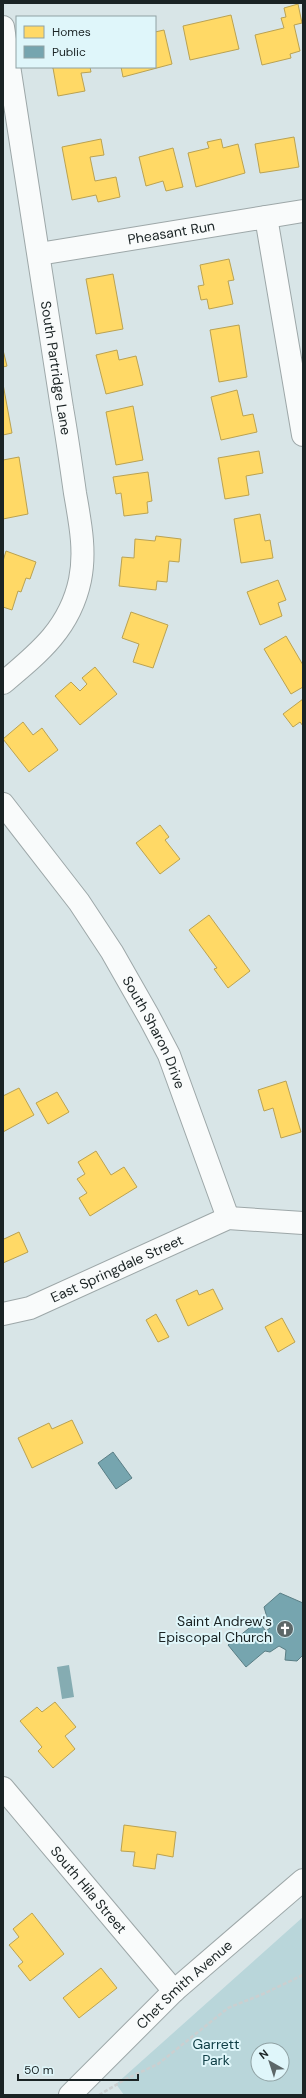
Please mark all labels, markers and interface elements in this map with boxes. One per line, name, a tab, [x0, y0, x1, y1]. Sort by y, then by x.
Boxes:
legend	[16, 16, 156, 68]
text: Homes	[52, 24, 91, 40]
text: Public	[52, 44, 86, 60]
street label: Pheasant Run	[126, 216, 216, 248]
street label: South Partridge Lane	[37, 300, 75, 436]
street label: South Sharon Drive	[119, 973, 189, 1091]
street label: East Springdale Street	[48, 1231, 186, 1306]
place label: Saint Andrew's Episcopal Church	[158, 1612, 272, 1646]
church icon: Saint Andrew's Episcopal Church	[275, 1619, 295, 1639]
street label: South Hila Street	[47, 1842, 131, 1937]
street label: Chet Smith Avenue	[132, 1936, 236, 2033]
park label: Garrett Park	[192, 2035, 240, 2069]
north arrow	[250, 2042, 290, 2082]
text: N	[256, 2046, 271, 2062]
scale bar	[18, 2056, 138, 2082]
text: 50 m	[24, 2062, 53, 2078]

